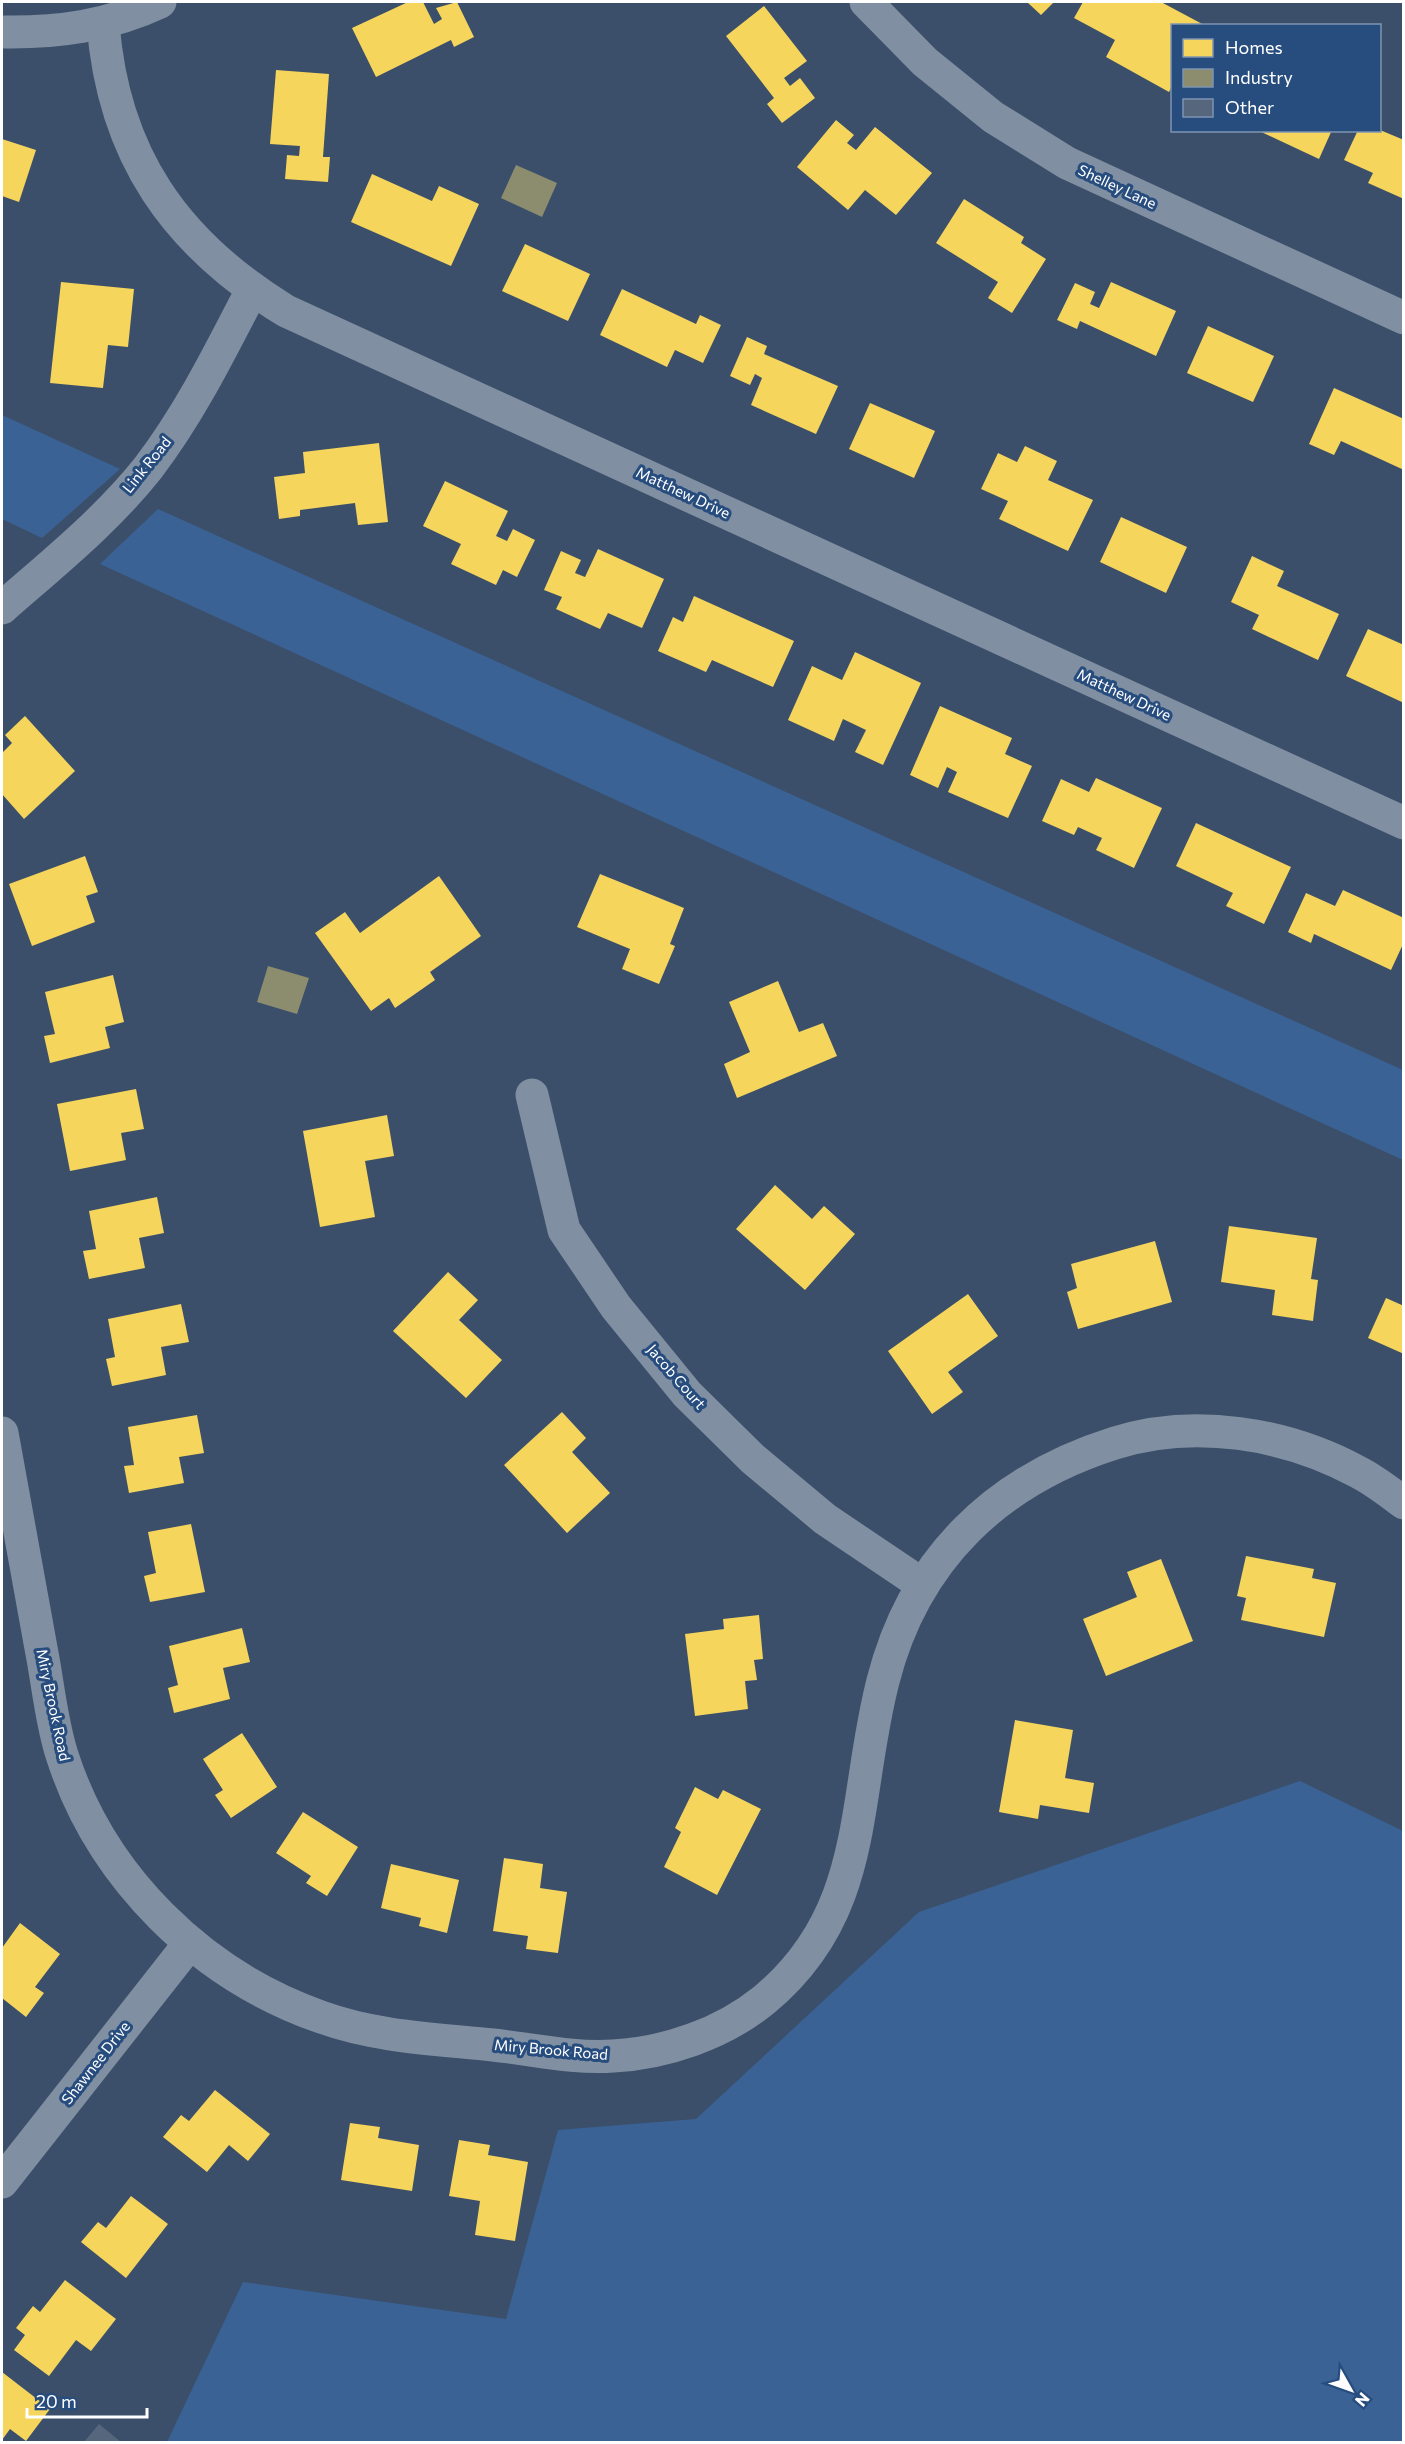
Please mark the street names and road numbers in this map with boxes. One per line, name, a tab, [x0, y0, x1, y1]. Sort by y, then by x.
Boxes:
street label: Shelley Lane	[1075, 160, 1159, 212]
street label: Link Road	[118, 433, 174, 496]
street label: Matthew Drive	[633, 462, 733, 522]
street label: Matthew Drive	[1074, 664, 1174, 724]
street label: Jacob Court	[644, 1340, 710, 1412]
street label: Miry Brook Road	[33, 1647, 75, 1763]
street label: Shawnee Drive	[57, 2017, 133, 2108]
street label: Miry Brook Road	[493, 2035, 609, 2063]

